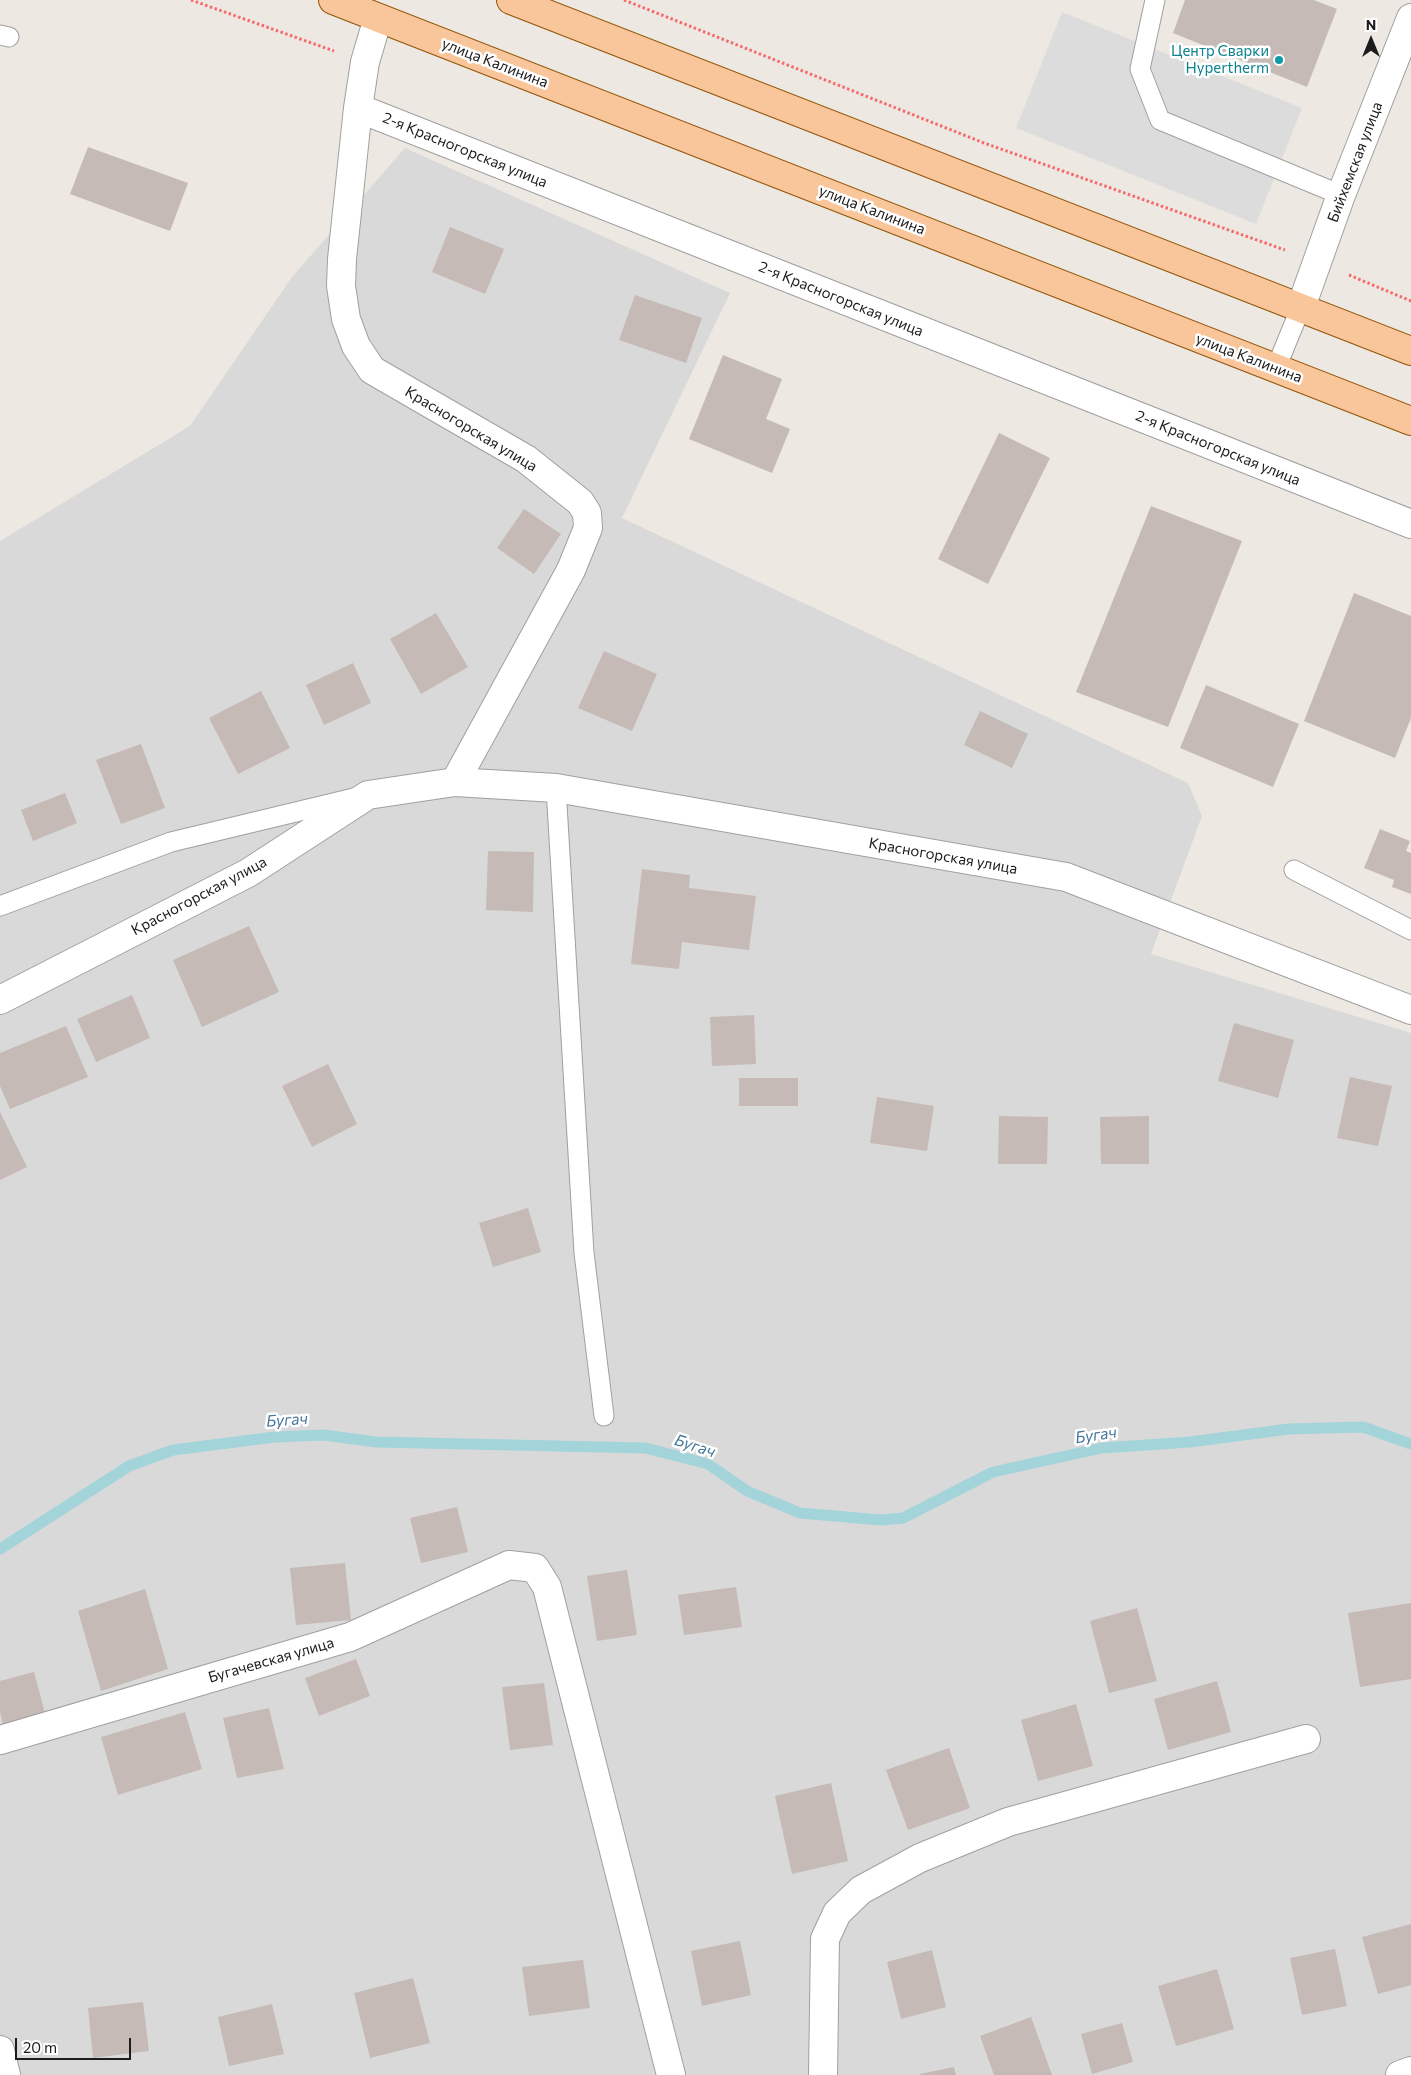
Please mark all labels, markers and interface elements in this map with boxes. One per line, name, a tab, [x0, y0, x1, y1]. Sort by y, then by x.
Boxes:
north arrow	[1346, 15, 1396, 65]
text: N	[1366, 16, 1376, 33]
street label: улица Калинина	[439, 34, 551, 92]
place label: Центр Сварки Hypertherm	[1171, 42, 1269, 77]
marker: Центр Сварки Hypertherm	[1273, 54, 1285, 66]
street label: Бийхемская улица	[1324, 99, 1386, 225]
street label: 2-я Красногорская улица	[380, 109, 550, 191]
street label: улица Калинина	[816, 181, 928, 239]
street label: 2-я Красногорская улица	[756, 258, 926, 340]
street label: улица Калинина	[1193, 329, 1305, 387]
street label: Красногорская улица	[402, 382, 540, 476]
street label: 2-я Красногорская улица	[1133, 407, 1303, 489]
street label: Красногорская улица	[867, 834, 1019, 878]
street label: Красногорская улица	[128, 853, 270, 939]
water label: Бугач	[266, 1409, 308, 1431]
water label: Бугач	[1074, 1423, 1118, 1447]
water label: Бугач	[672, 1430, 718, 1462]
street label: Бугачевская улица	[206, 1633, 336, 1687]
scale bar	[18, 2028, 134, 2060]
text: 20 m	[23, 2038, 57, 2056]

